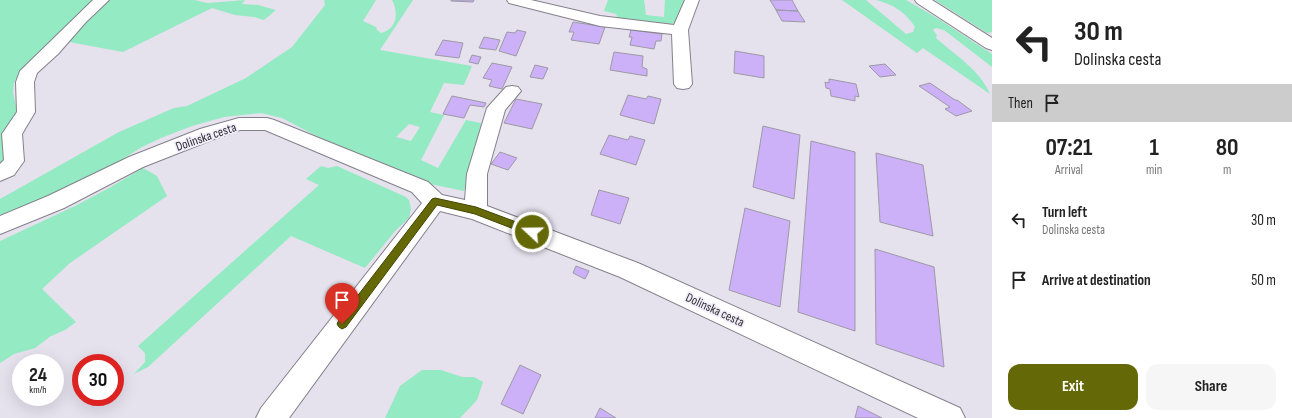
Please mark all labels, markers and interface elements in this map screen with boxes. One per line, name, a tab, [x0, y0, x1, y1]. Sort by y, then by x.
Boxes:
text: 30 m	[1074, 15, 1123, 48]
icon: left	[1008, 16, 1060, 68]
text: Dolinska cesta	[1074, 49, 1161, 70]
icon: arrive	[1041, 92, 1063, 114]
text: Then	[1008, 94, 1033, 113]
street label: Dolinska cesta	[174, 119, 238, 155]
text: 07:21	[1045, 133, 1093, 162]
text: 1	[1149, 133, 1159, 162]
text: 80	[1216, 133, 1239, 162]
text: Arrival	[1055, 162, 1083, 178]
text: min	[1146, 162, 1162, 178]
text: m	[1223, 162, 1231, 178]
text: Turn left	[1042, 203, 1087, 222]
icon: left	[1008, 209, 1030, 231]
position arrow	[511, 211, 553, 253]
text: 30 m	[1251, 211, 1276, 230]
text: Dolinska cesta	[1042, 222, 1105, 238]
icon: arrive	[1008, 269, 1030, 291]
text: Arrive at destination	[1042, 271, 1151, 290]
text: 50 m	[1251, 271, 1276, 290]
pin	[325, 283, 359, 324]
icon: arrive	[331, 289, 353, 311]
street label: Dolinska cesta	[683, 289, 747, 331]
speed limit sign: 30	[72, 354, 124, 406]
text: 24	[29, 363, 47, 387]
button: Exit	[1008, 364, 1138, 410]
button: Share	[1146, 364, 1276, 410]
text: km/h	[29, 384, 47, 396]

